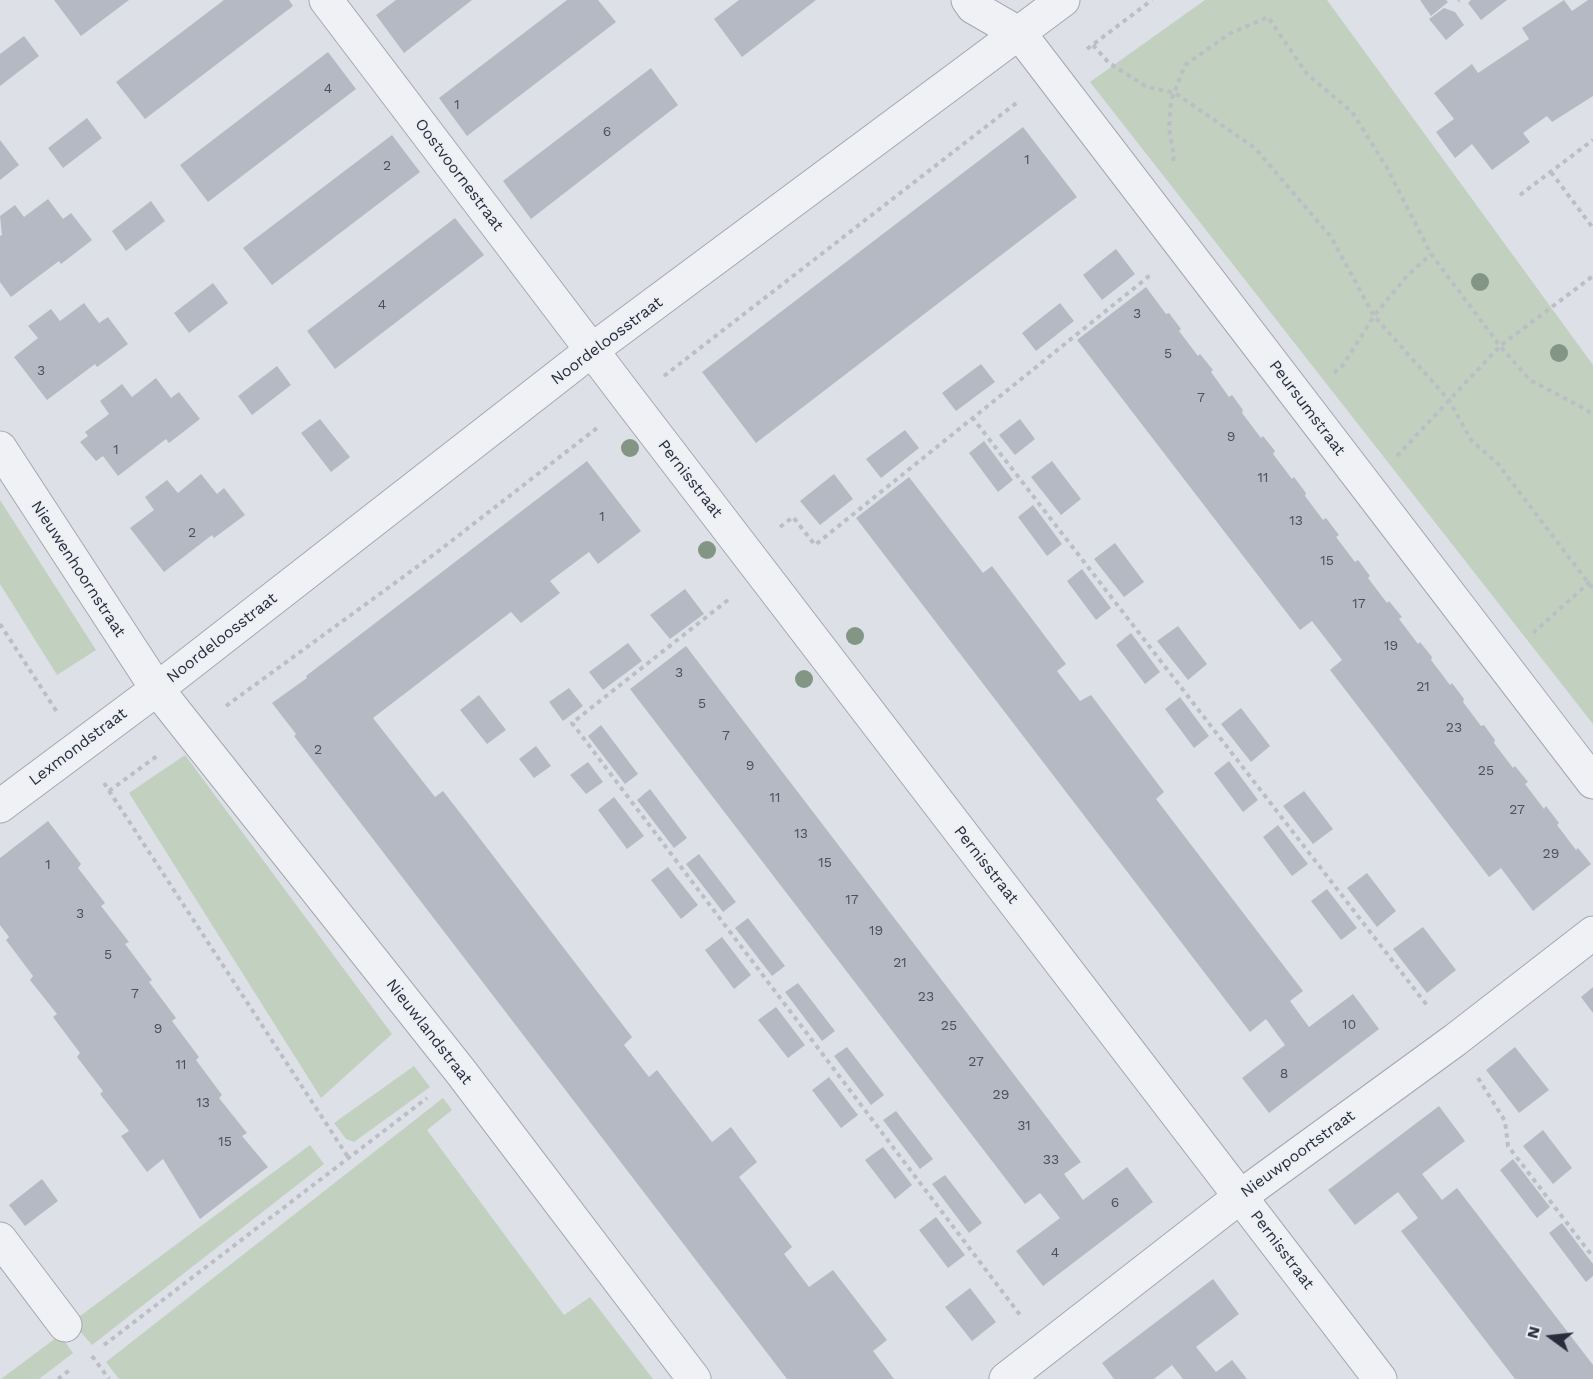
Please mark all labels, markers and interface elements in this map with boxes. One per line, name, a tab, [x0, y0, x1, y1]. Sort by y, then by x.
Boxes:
house number: 4	[324, 81, 332, 97]
house number: 1	[454, 97, 460, 113]
street label: Oostvoornestraat	[410, 115, 508, 235]
house number: 6	[603, 124, 611, 140]
house number: 1	[1024, 152, 1030, 168]
house number: 2	[383, 158, 391, 174]
street label: Noordeloosstraat	[547, 293, 667, 389]
house number: 4	[378, 297, 386, 313]
house number: 3	[1133, 306, 1141, 322]
house number: 5	[1164, 346, 1172, 362]
street label: Peursumstraat	[1265, 357, 1349, 459]
house number: 3	[37, 363, 45, 379]
house number: 7	[1197, 390, 1205, 406]
house number: 9	[1227, 429, 1235, 445]
street label: Pernisstraat	[654, 436, 726, 522]
house number: 1	[113, 442, 119, 458]
house number: 11	[1258, 470, 1268, 486]
street label: Nieuwenhoornstraat	[27, 497, 129, 641]
house number: 1	[599, 509, 605, 525]
house number: 13	[1289, 513, 1303, 529]
house number: 2	[188, 525, 196, 541]
house number: 15	[1320, 553, 1334, 569]
street label: Noordeloosstraat	[163, 589, 281, 687]
house number: 17	[1352, 596, 1366, 612]
house number: 19	[1384, 638, 1398, 654]
house number: 3	[675, 665, 683, 681]
house number: 21	[1416, 679, 1430, 695]
house number: 5	[698, 696, 706, 712]
street label: Lexmondstraat	[25, 704, 131, 790]
house number: 23	[1446, 720, 1462, 736]
house number: 7	[722, 728, 730, 744]
house number: 2	[314, 742, 322, 758]
house number: 9	[746, 758, 754, 774]
house number: 25	[1478, 763, 1494, 779]
house number: 11	[770, 790, 780, 806]
house number: 27	[1509, 802, 1525, 818]
street label: Pernisstraat	[950, 822, 1022, 908]
house number: 13	[794, 826, 808, 842]
house number: 29	[1543, 846, 1559, 862]
house number: 15	[818, 855, 832, 871]
house number: 1	[45, 857, 51, 873]
house number: 17	[845, 892, 859, 908]
house number: 3	[76, 906, 84, 922]
house number: 19	[869, 923, 883, 939]
house number: 5	[104, 947, 112, 963]
house number: 21	[893, 955, 907, 971]
street label: Nieuwlandstraat	[382, 976, 476, 1088]
house number: 7	[131, 986, 139, 1002]
house number: 23	[918, 989, 934, 1005]
house number: 10	[1342, 1017, 1356, 1033]
house number: 25	[941, 1018, 957, 1034]
house number: 9	[154, 1021, 162, 1037]
house number: 27	[968, 1054, 984, 1070]
house number: 11	[176, 1057, 186, 1073]
house number: 8	[1280, 1066, 1288, 1082]
house number: 29	[993, 1087, 1009, 1103]
house number: 13	[196, 1095, 210, 1111]
street label: Nieuwpoortstraat	[1237, 1106, 1359, 1202]
house number: 31	[1017, 1118, 1031, 1134]
house number: 15	[218, 1134, 232, 1150]
house number: 33	[1043, 1152, 1059, 1168]
house number: 6	[1111, 1195, 1119, 1211]
street label: Pernisstraat	[1246, 1207, 1318, 1293]
house number: 4	[1051, 1245, 1059, 1261]
north arrow	[1521, 1307, 1581, 1367]
text: N	[1522, 1324, 1544, 1340]

